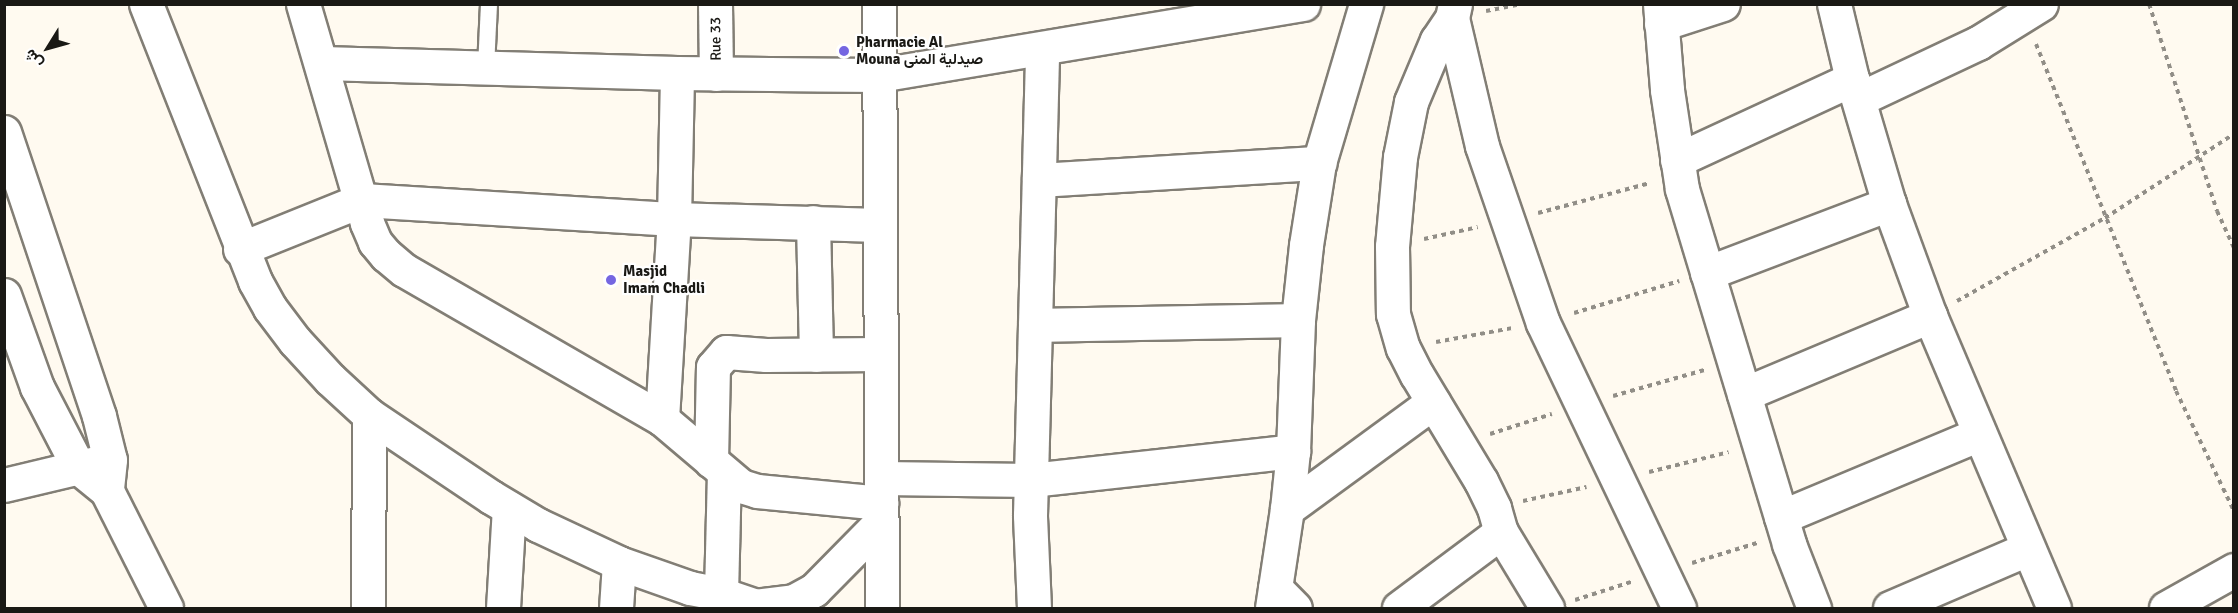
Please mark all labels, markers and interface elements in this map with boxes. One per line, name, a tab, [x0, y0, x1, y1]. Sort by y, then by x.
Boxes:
street label: Rue 33	[707, 17, 725, 61]
north arrow	[18, 18, 78, 78]
place label: Pharmacie Al Mouna صيدلية المنى	[856, 33, 983, 68]
marker: Pharmacie Al Mouna صيدلية المنى	[837, 44, 851, 58]
text: ش	[20, 45, 47, 73]
place label: Masjid Imam Chadli	[623, 262, 705, 297]
marker: Masjid Imam Chadli	[604, 273, 618, 287]

